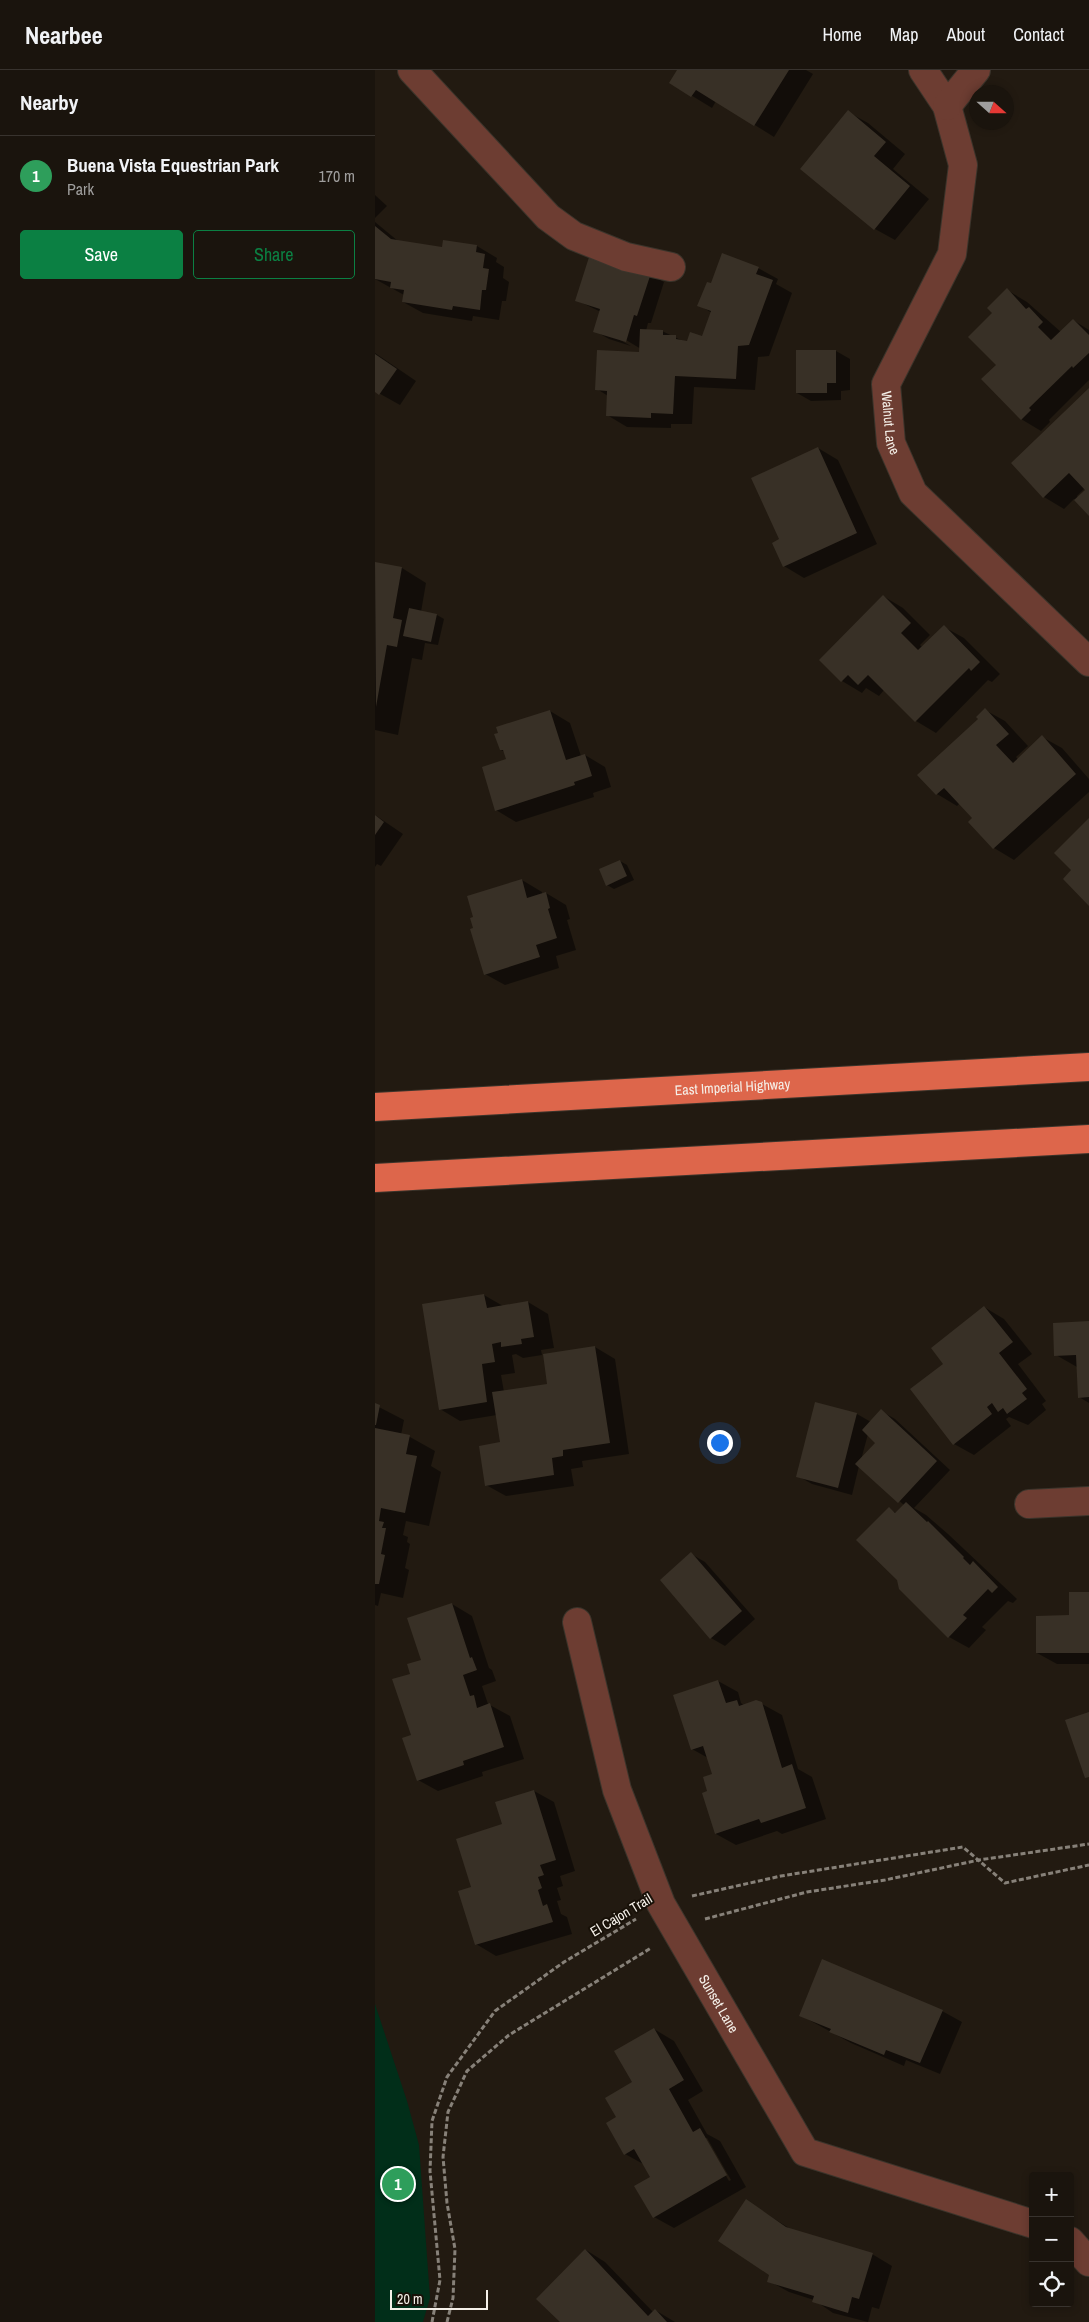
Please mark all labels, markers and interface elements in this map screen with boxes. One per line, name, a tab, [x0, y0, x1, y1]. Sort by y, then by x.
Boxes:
text: Nearbee	[25, 19, 103, 51]
text: Home	[822, 22, 862, 47]
text: Map	[890, 22, 919, 47]
text: About	[947, 22, 985, 47]
text: Contact	[1013, 22, 1064, 47]
north arrow	[969, 85, 1014, 130]
text: Nearby	[20, 88, 78, 117]
text: Buena Vista Equestrian Park	[67, 152, 279, 178]
text: 1	[32, 165, 40, 187]
text: 170 m	[319, 165, 355, 187]
text: Park	[67, 178, 94, 200]
button: Save	[20, 230, 183, 279]
button: Share	[193, 230, 355, 279]
street label: Walnut Lane	[878, 390, 904, 458]
street label: East Imperial Highway	[674, 1075, 791, 1099]
your location	[707, 1430, 733, 1456]
street label: El Cajon Trail	[587, 1890, 655, 1940]
street label: Sunset Lane	[695, 1971, 743, 2036]
pin: 1	[382, 2165, 414, 2203]
map controls	[1029, 2172, 1074, 2307]
button: +	[1029, 2172, 1074, 2217]
button: −	[1029, 2217, 1074, 2262]
button: locate	[1029, 2262, 1074, 2307]
scale bar	[390, 2287, 487, 2310]
text: 20 m	[397, 2290, 423, 2308]

